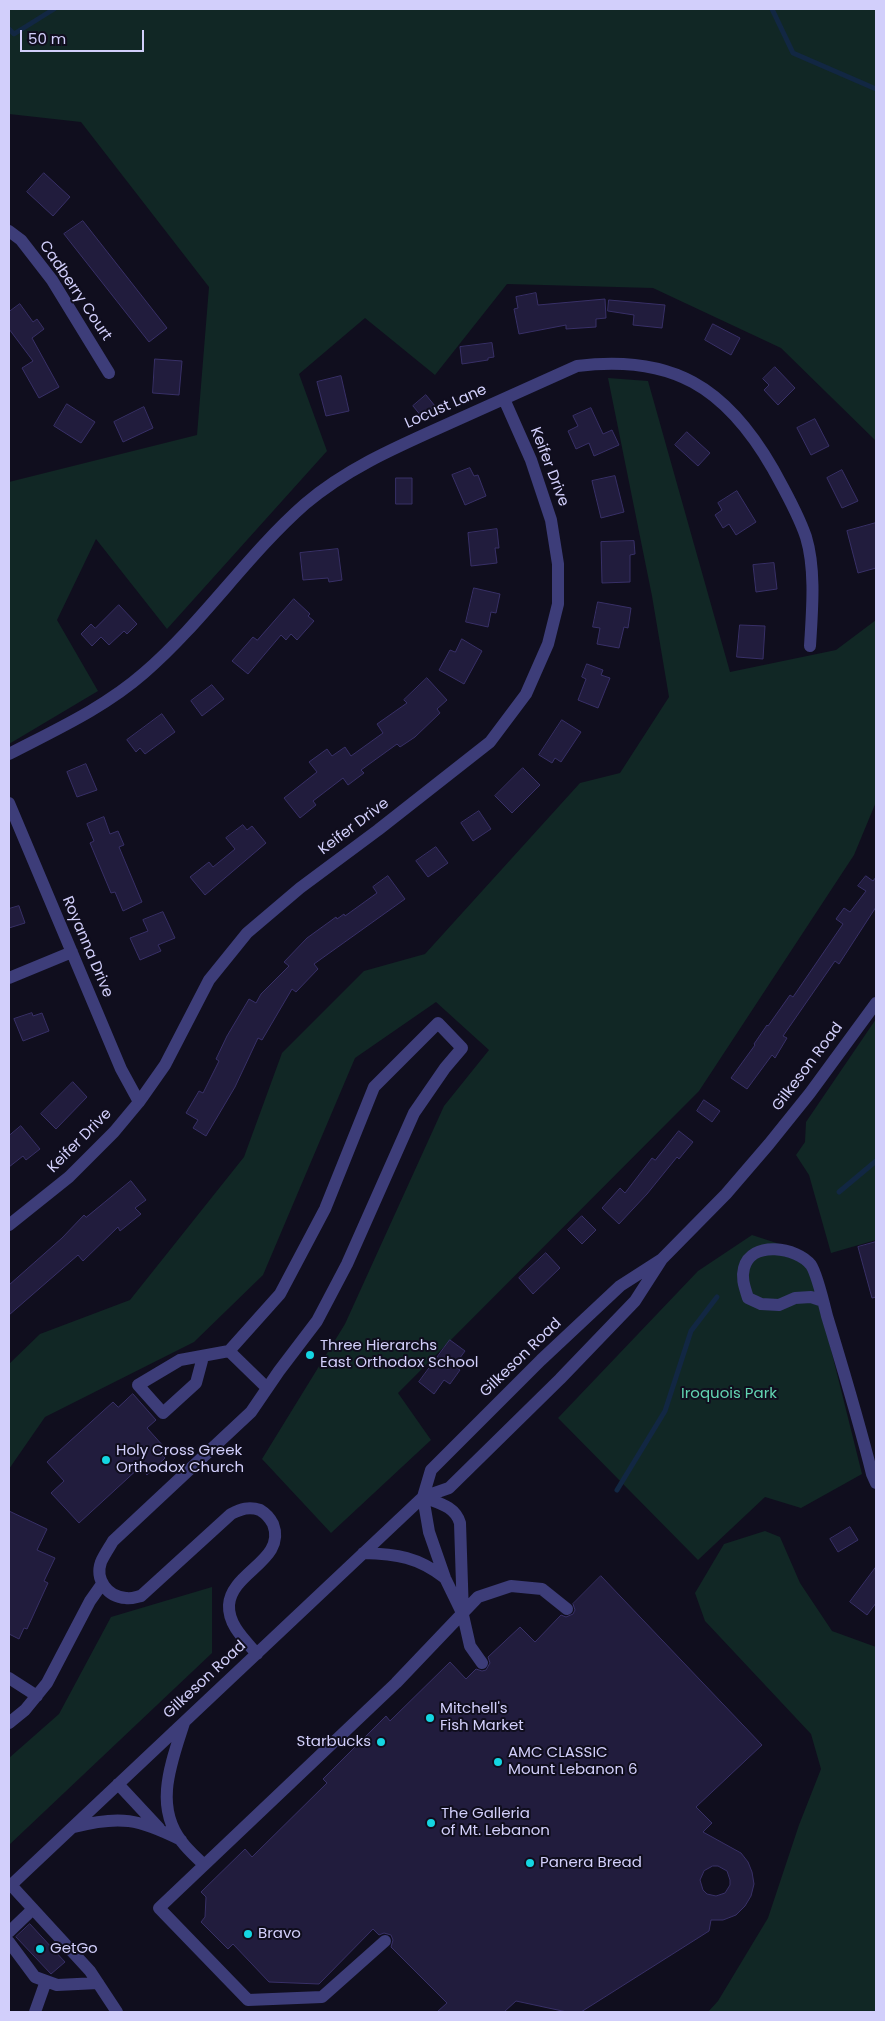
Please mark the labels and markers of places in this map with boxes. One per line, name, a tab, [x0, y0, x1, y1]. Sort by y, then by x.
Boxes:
place label: Three Hierarchs East Orthodox School	[320, 1337, 479, 1372]
marker: Three Hierarchs East Orthodox School	[304, 1349, 316, 1361]
place label: Holy Cross Greek Orthodox Church	[116, 1442, 244, 1477]
marker: Holy Cross Greek Orthodox Church	[100, 1454, 112, 1466]
place label: Mitchell's Fish Market	[440, 1700, 524, 1735]
marker: Mitchell's Fish Market	[424, 1712, 436, 1724]
place label: Starbucks	[297, 1733, 371, 1751]
marker: Starbucks	[375, 1736, 387, 1748]
place label: AMC CLASSIC Mount Lebanon 6	[508, 1744, 638, 1779]
marker: AMC CLASSIC Mount Lebanon 6	[492, 1756, 504, 1768]
place label: The Galleria of Mt. Lebanon	[441, 1805, 550, 1840]
marker: The Galleria of Mt. Lebanon	[425, 1817, 437, 1829]
place label: Panera Bread	[540, 1854, 642, 1872]
marker: Panera Bread	[524, 1857, 536, 1869]
place label: Bravo	[258, 1925, 301, 1943]
marker: Bravo	[242, 1928, 254, 1940]
place label: GetGo	[50, 1940, 98, 1958]
marker: GetGo	[34, 1943, 46, 1955]

